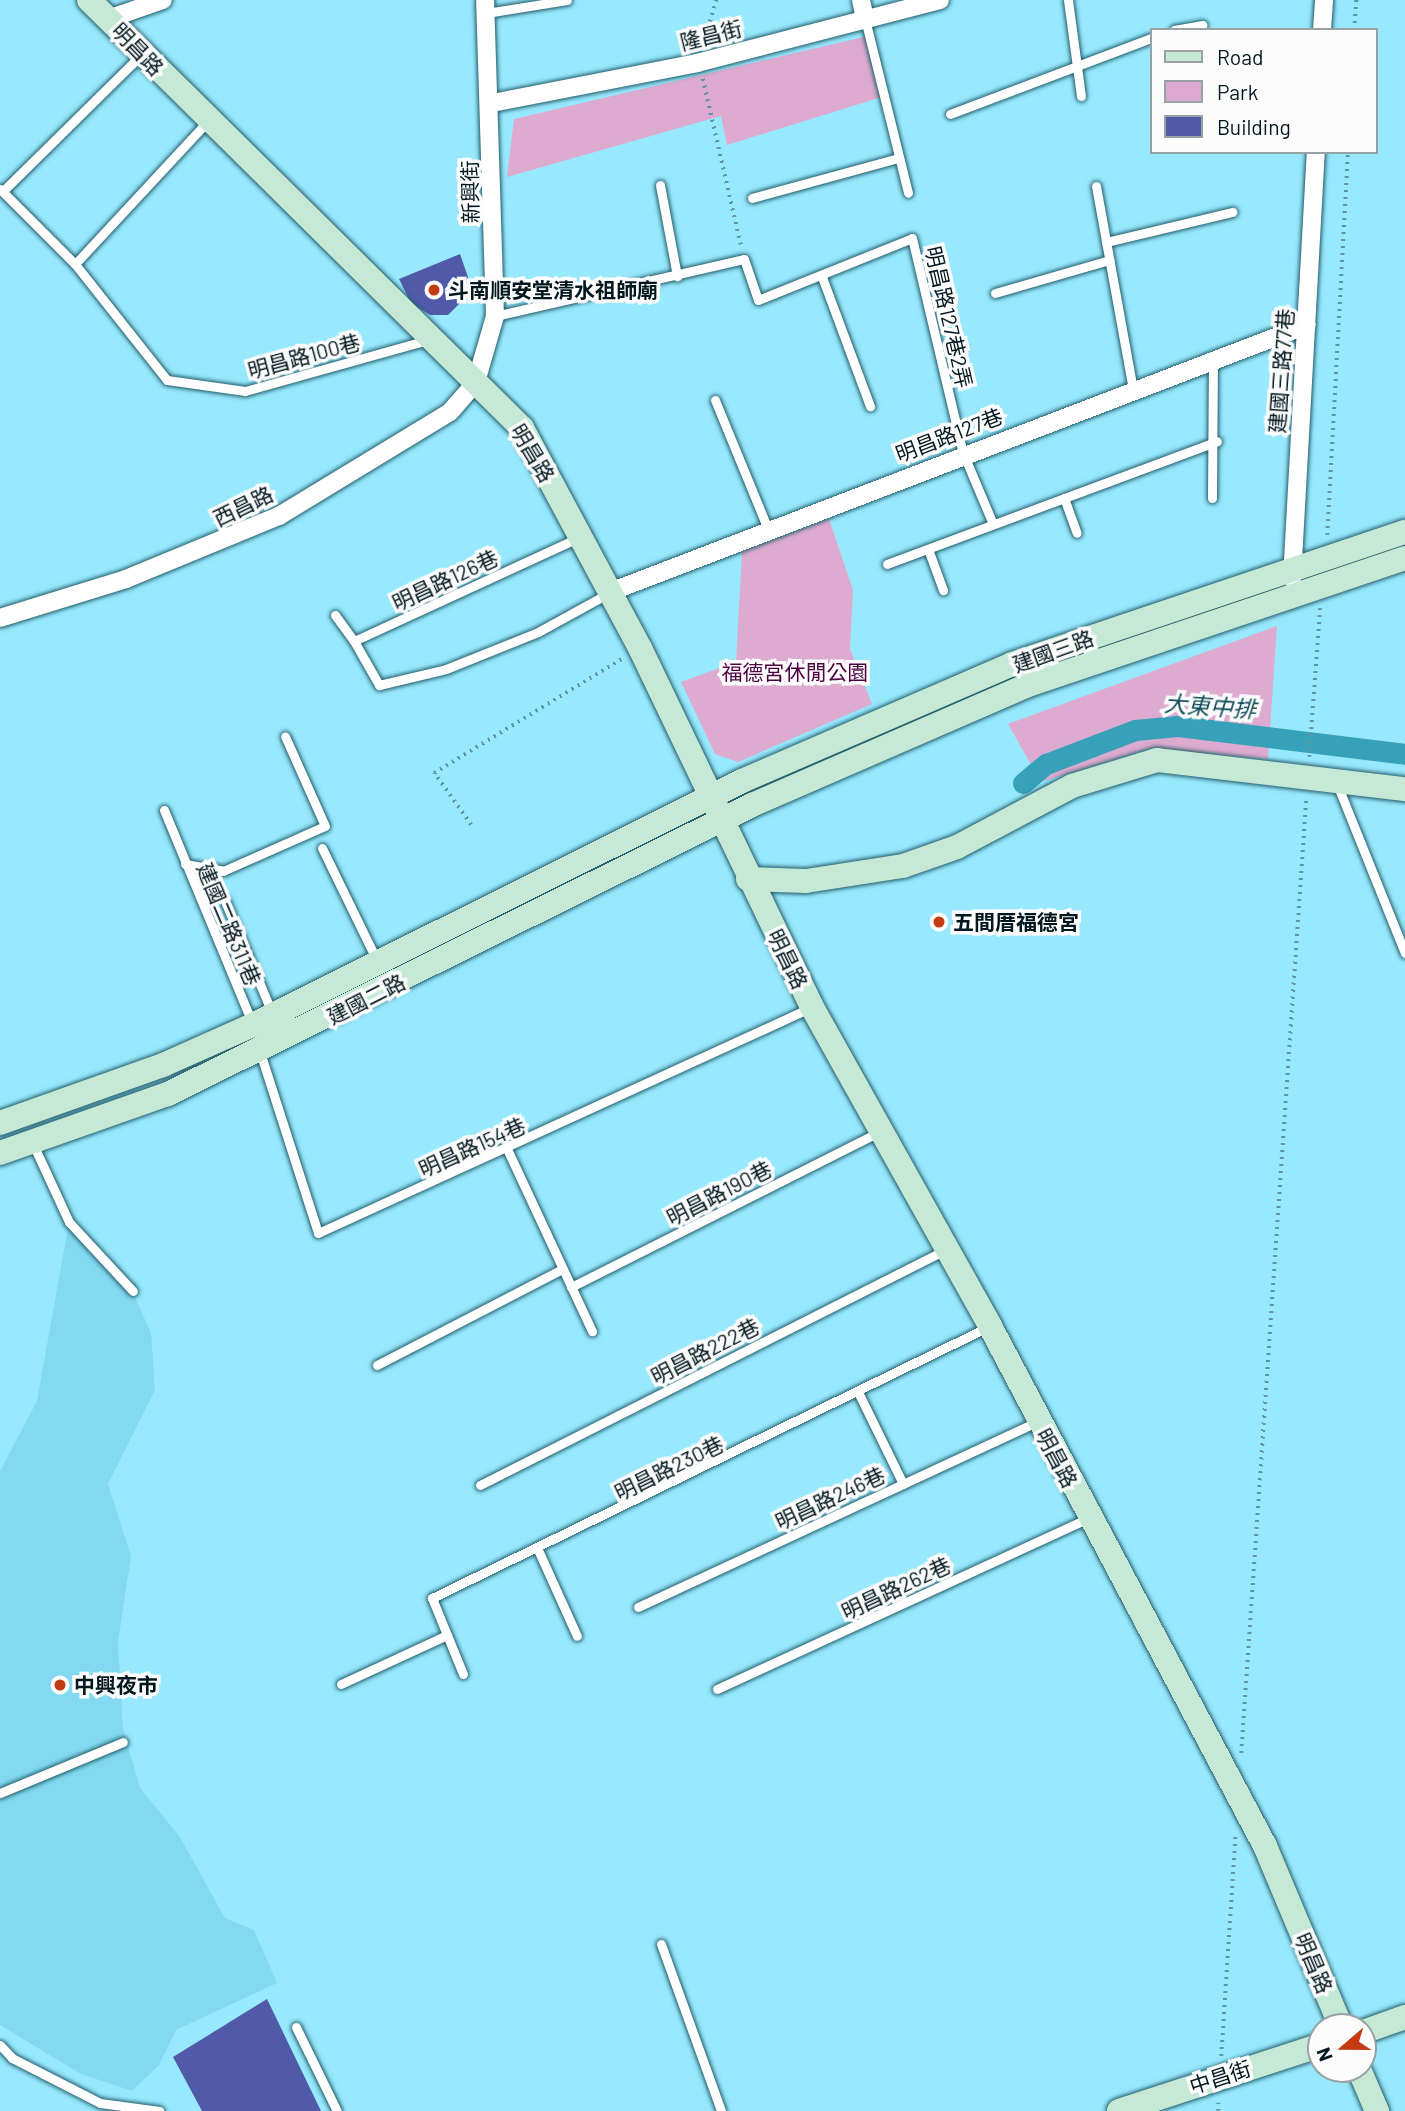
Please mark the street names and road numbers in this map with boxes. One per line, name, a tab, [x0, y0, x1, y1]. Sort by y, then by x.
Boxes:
street label: 隆昌街	[677, 15, 745, 55]
street label: 明昌路	[107, 18, 169, 80]
street label: 新興街	[457, 160, 483, 224]
street label: 明昌路127巷2弄	[920, 244, 978, 390]
street label: 建國三路77巷	[1264, 308, 1298, 434]
street label: 明昌路100巷	[245, 329, 363, 383]
street label: 明昌路127巷	[892, 403, 1006, 467]
street label: 明昌路	[506, 420, 560, 486]
street label: 西昌路	[209, 481, 277, 531]
street label: 明昌路126巷	[388, 545, 502, 615]
street label: 建國三路	[1009, 625, 1097, 677]
street label: 建國二路311巷	[192, 859, 266, 989]
street label: 明昌路	[763, 925, 813, 993]
street label: 建國二路	[323, 969, 409, 1029]
street label: 明昌路154巷	[415, 1112, 529, 1182]
street label: 明昌路190巷	[662, 1156, 776, 1230]
street label: 明昌路222巷	[647, 1313, 763, 1389]
street label: 明昌路	[1031, 1424, 1083, 1492]
street label: 明昌路230巷	[611, 1431, 727, 1505]
street label: 明昌路246巷	[771, 1462, 889, 1534]
street label: 明昌路262巷	[838, 1552, 954, 1624]
street label: 明昌路	[1290, 1929, 1338, 1997]
street label: 中昌街	[1186, 2055, 1254, 2099]

